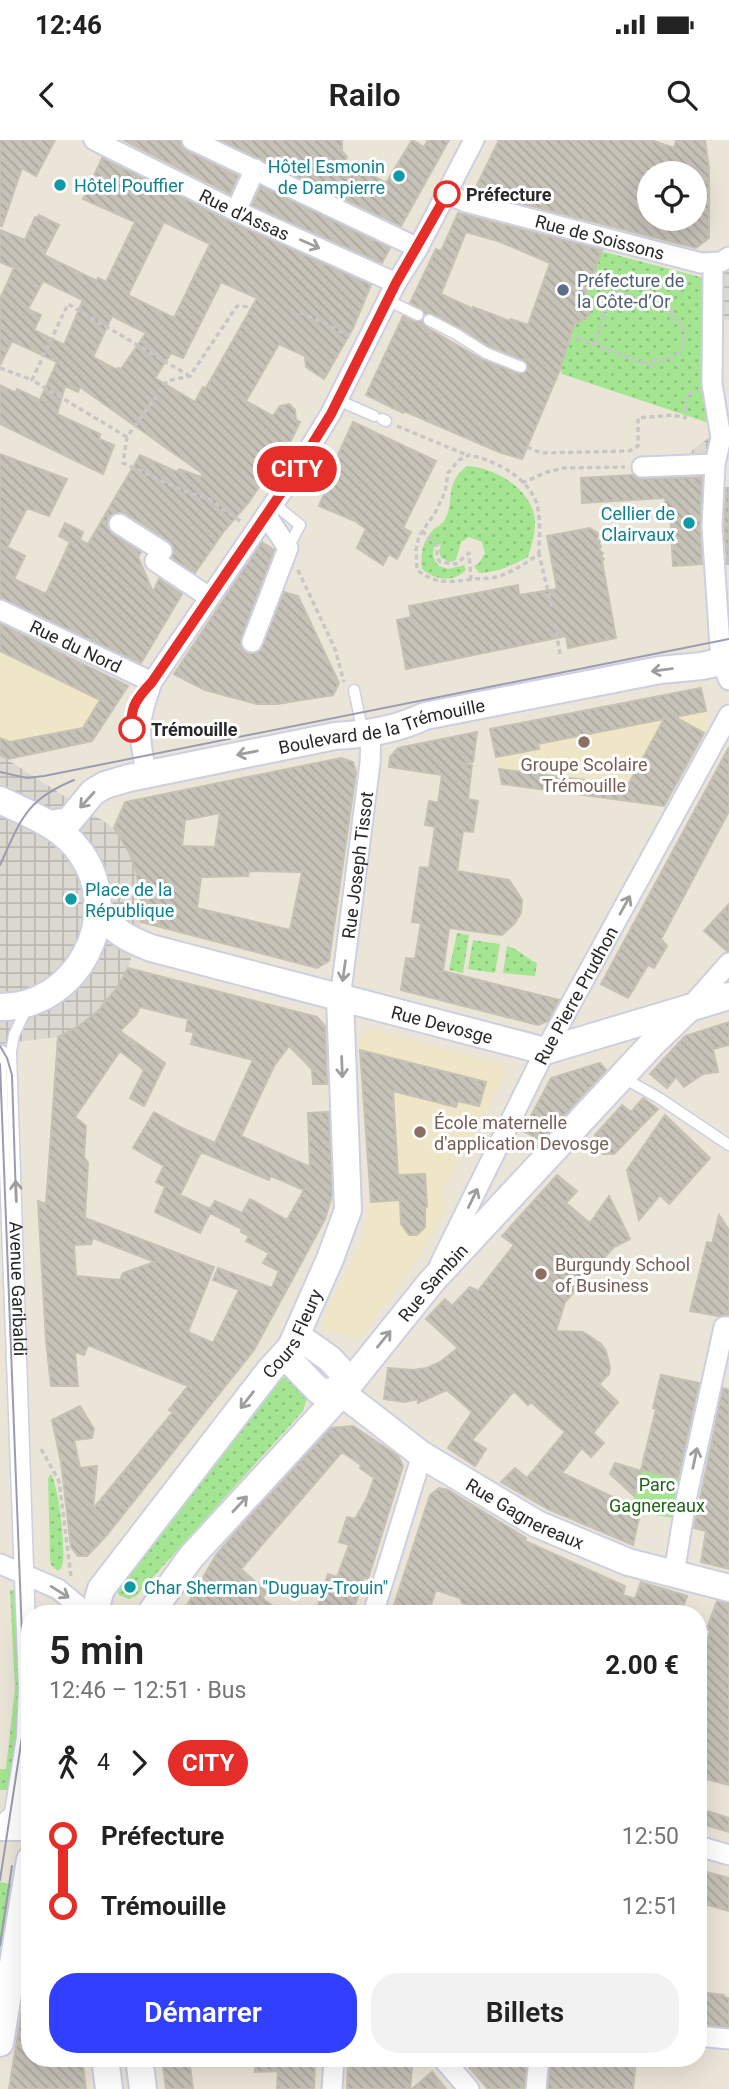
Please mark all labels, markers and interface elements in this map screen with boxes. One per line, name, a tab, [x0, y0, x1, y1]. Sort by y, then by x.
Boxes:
text: 12:46	[35, 10, 102, 40]
icon: back	[28, 76, 66, 114]
text: Railo	[328, 76, 401, 114]
icon: search	[663, 76, 701, 114]
place label: Hôtel Esmonin de Dampierre	[268, 156, 385, 198]
map controls	[637, 161, 707, 231]
button: locate	[637, 161, 707, 231]
marker: Hôtel Esmonin de Dampierre	[391, 168, 407, 184]
place label: Hôtel Pouffier	[74, 175, 184, 196]
marker: Hôtel Pouffier	[52, 177, 68, 193]
marker: Préfecture	[434, 181, 460, 207]
street label: Rue d'Assas	[196, 184, 293, 244]
place label: Préfecture	[466, 184, 552, 205]
street label: Rue de Soissons	[533, 210, 667, 264]
one-way arrow	[299, 238, 320, 251]
place label: Préfecture de la Côte-d’Or	[577, 270, 684, 312]
marker: Préfecture de la Côte-d’Or	[555, 282, 571, 298]
line badge: CITY	[248, 446, 346, 492]
text: CITY	[271, 455, 323, 483]
place label: Cellier de Clairvaux	[601, 503, 675, 545]
marker: Cellier de Clairvaux	[681, 515, 697, 531]
street label: Rue du Nord	[27, 615, 125, 677]
one-way arrow	[651, 664, 674, 677]
street label: Boulevard de la Trémouille	[277, 694, 487, 758]
marker: Trémouille	[119, 716, 145, 742]
place label: Trémouille	[151, 719, 238, 740]
marker: Groupe Scolaire Trémouille	[576, 734, 592, 750]
one-way arrow	[236, 747, 259, 761]
place label: Groupe Scolaire Trémouille	[521, 754, 647, 796]
street label: Rue Joseph Tissot	[337, 790, 377, 940]
one-way arrow	[79, 791, 96, 808]
place label: Place de la République	[85, 879, 174, 921]
marker: Place de la République	[63, 891, 79, 907]
one-way arrow	[618, 896, 632, 916]
street label: Rue Pierre Prudhon	[530, 923, 622, 1068]
one-way arrow	[337, 959, 350, 982]
street label: Rue Devosge	[389, 1001, 495, 1047]
one-way arrow	[335, 1056, 349, 1079]
place label: École maternelle d'application Devosge	[434, 1112, 609, 1154]
marker: École maternelle d'application Devosge	[412, 1124, 428, 1140]
one-way arrow	[9, 1180, 23, 1203]
one-way arrow	[466, 1188, 480, 1209]
street label: Avenue Garibaldi	[6, 1221, 32, 1356]
street label: Rue Sambin	[393, 1239, 472, 1326]
place label: Burgundy School of Business	[555, 1254, 690, 1296]
marker: Burgundy School of Business	[533, 1266, 549, 1282]
street label: Cours Fleury	[258, 1285, 326, 1382]
one-way arrow	[376, 1330, 391, 1348]
one-way arrow	[240, 1390, 255, 1408]
one-way arrow	[689, 1447, 703, 1470]
street label: Rue Gagnereaux	[462, 1473, 587, 1553]
park label: Parc Gagnereaux	[609, 1474, 705, 1516]
one-way arrow	[232, 1495, 248, 1513]
place label: Char Sherman "Duguay-Trouin"	[144, 1577, 388, 1598]
marker: Char Sherman "Duguay-Trouin"	[122, 1579, 138, 1595]
one-way arrow	[50, 1585, 69, 1600]
text: 5 min	[49, 1629, 144, 1673]
text: 2.00 €	[605, 1650, 679, 1680]
text: 12:46 – 12:51 · Bus	[49, 1677, 246, 1704]
icon: walk	[49, 1744, 87, 1782]
icon: forward	[120, 1744, 158, 1782]
text: 4	[97, 1749, 110, 1776]
text: CITY	[182, 1749, 234, 1777]
text: Préfecture	[101, 1821, 224, 1851]
text: 12:50	[622, 1823, 679, 1850]
text: Trémouille	[101, 1891, 226, 1921]
text: 12:51	[622, 1893, 679, 1920]
button: Démarrer	[49, 1973, 357, 2053]
button: Billets	[371, 1973, 679, 2053]

